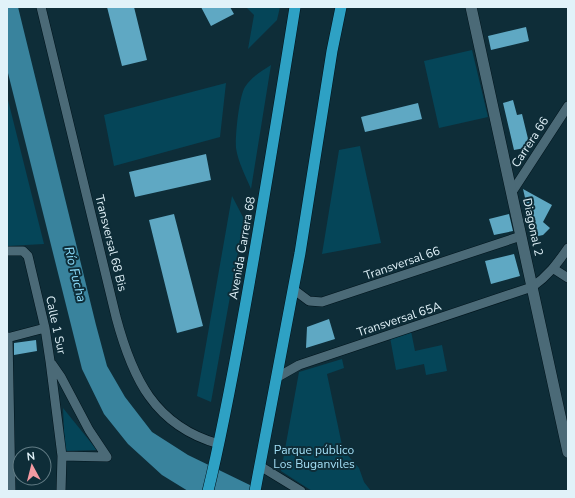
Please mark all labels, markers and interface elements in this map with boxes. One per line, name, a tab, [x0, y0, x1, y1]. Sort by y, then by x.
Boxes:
street label: Carrera 66	[508, 114, 552, 170]
street label: Transversal 68 Bis	[91, 193, 131, 293]
street label: Avenida Carrera 68	[225, 195, 259, 301]
street label: Diagonal 2	[519, 197, 547, 257]
street label: Transversal 66	[362, 243, 442, 283]
water label: Río Fucha	[59, 244, 91, 304]
street label: Calle 1 Sur	[42, 294, 70, 356]
street label: Transversal 65A	[355, 298, 444, 340]
park label: Parque público Los Buganviles	[273, 442, 355, 472]
north arrow	[12, 446, 52, 486]
text: N	[26, 449, 36, 465]

